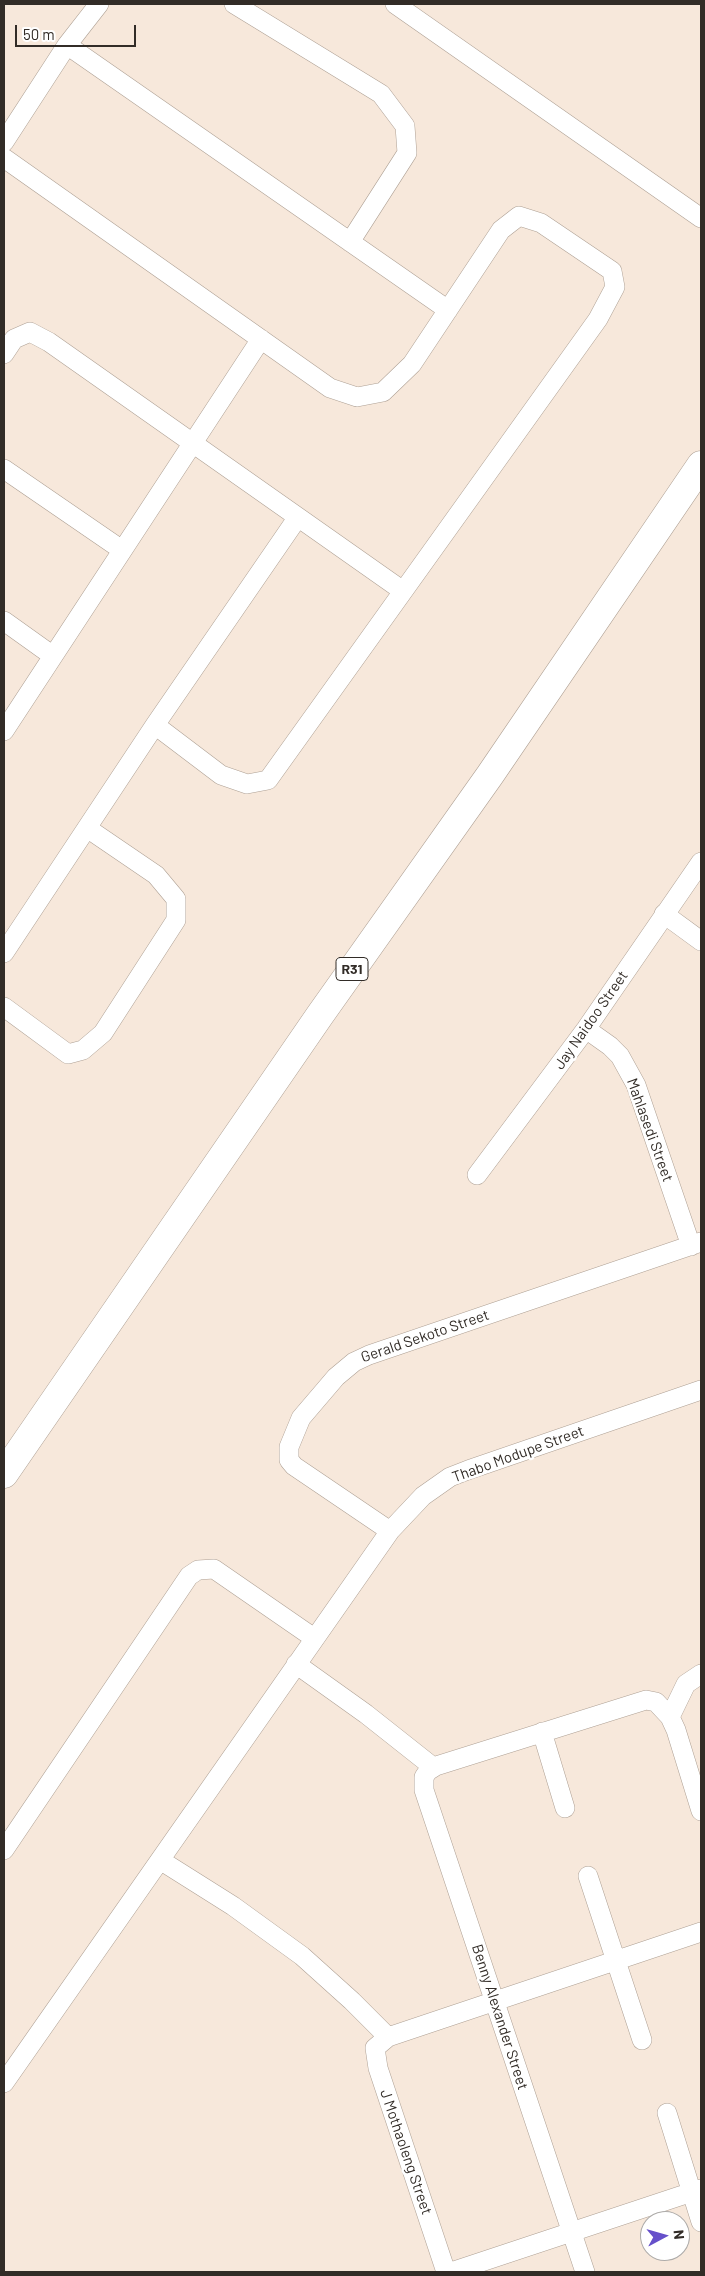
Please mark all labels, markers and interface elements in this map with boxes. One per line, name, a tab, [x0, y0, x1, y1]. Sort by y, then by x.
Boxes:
scale bar	[18, 15, 139, 47]
text: 50 m	[23, 25, 55, 43]
road number: R31	[336, 958, 368, 981]
street label: Jay Naidoo Street	[550, 967, 632, 1073]
street label: Mahlasedi Street	[623, 1076, 677, 1184]
street label: Gerald Sekoto Street	[359, 1306, 491, 1366]
street label: Thabo Modupe Street	[450, 1422, 586, 1486]
street label: Benny Alexander Street	[468, 1942, 532, 2092]
street label: J Mothaoleng Street	[376, 2087, 436, 2217]
north arrow	[640, 2211, 690, 2261]
text: N	[670, 2229, 688, 2240]

